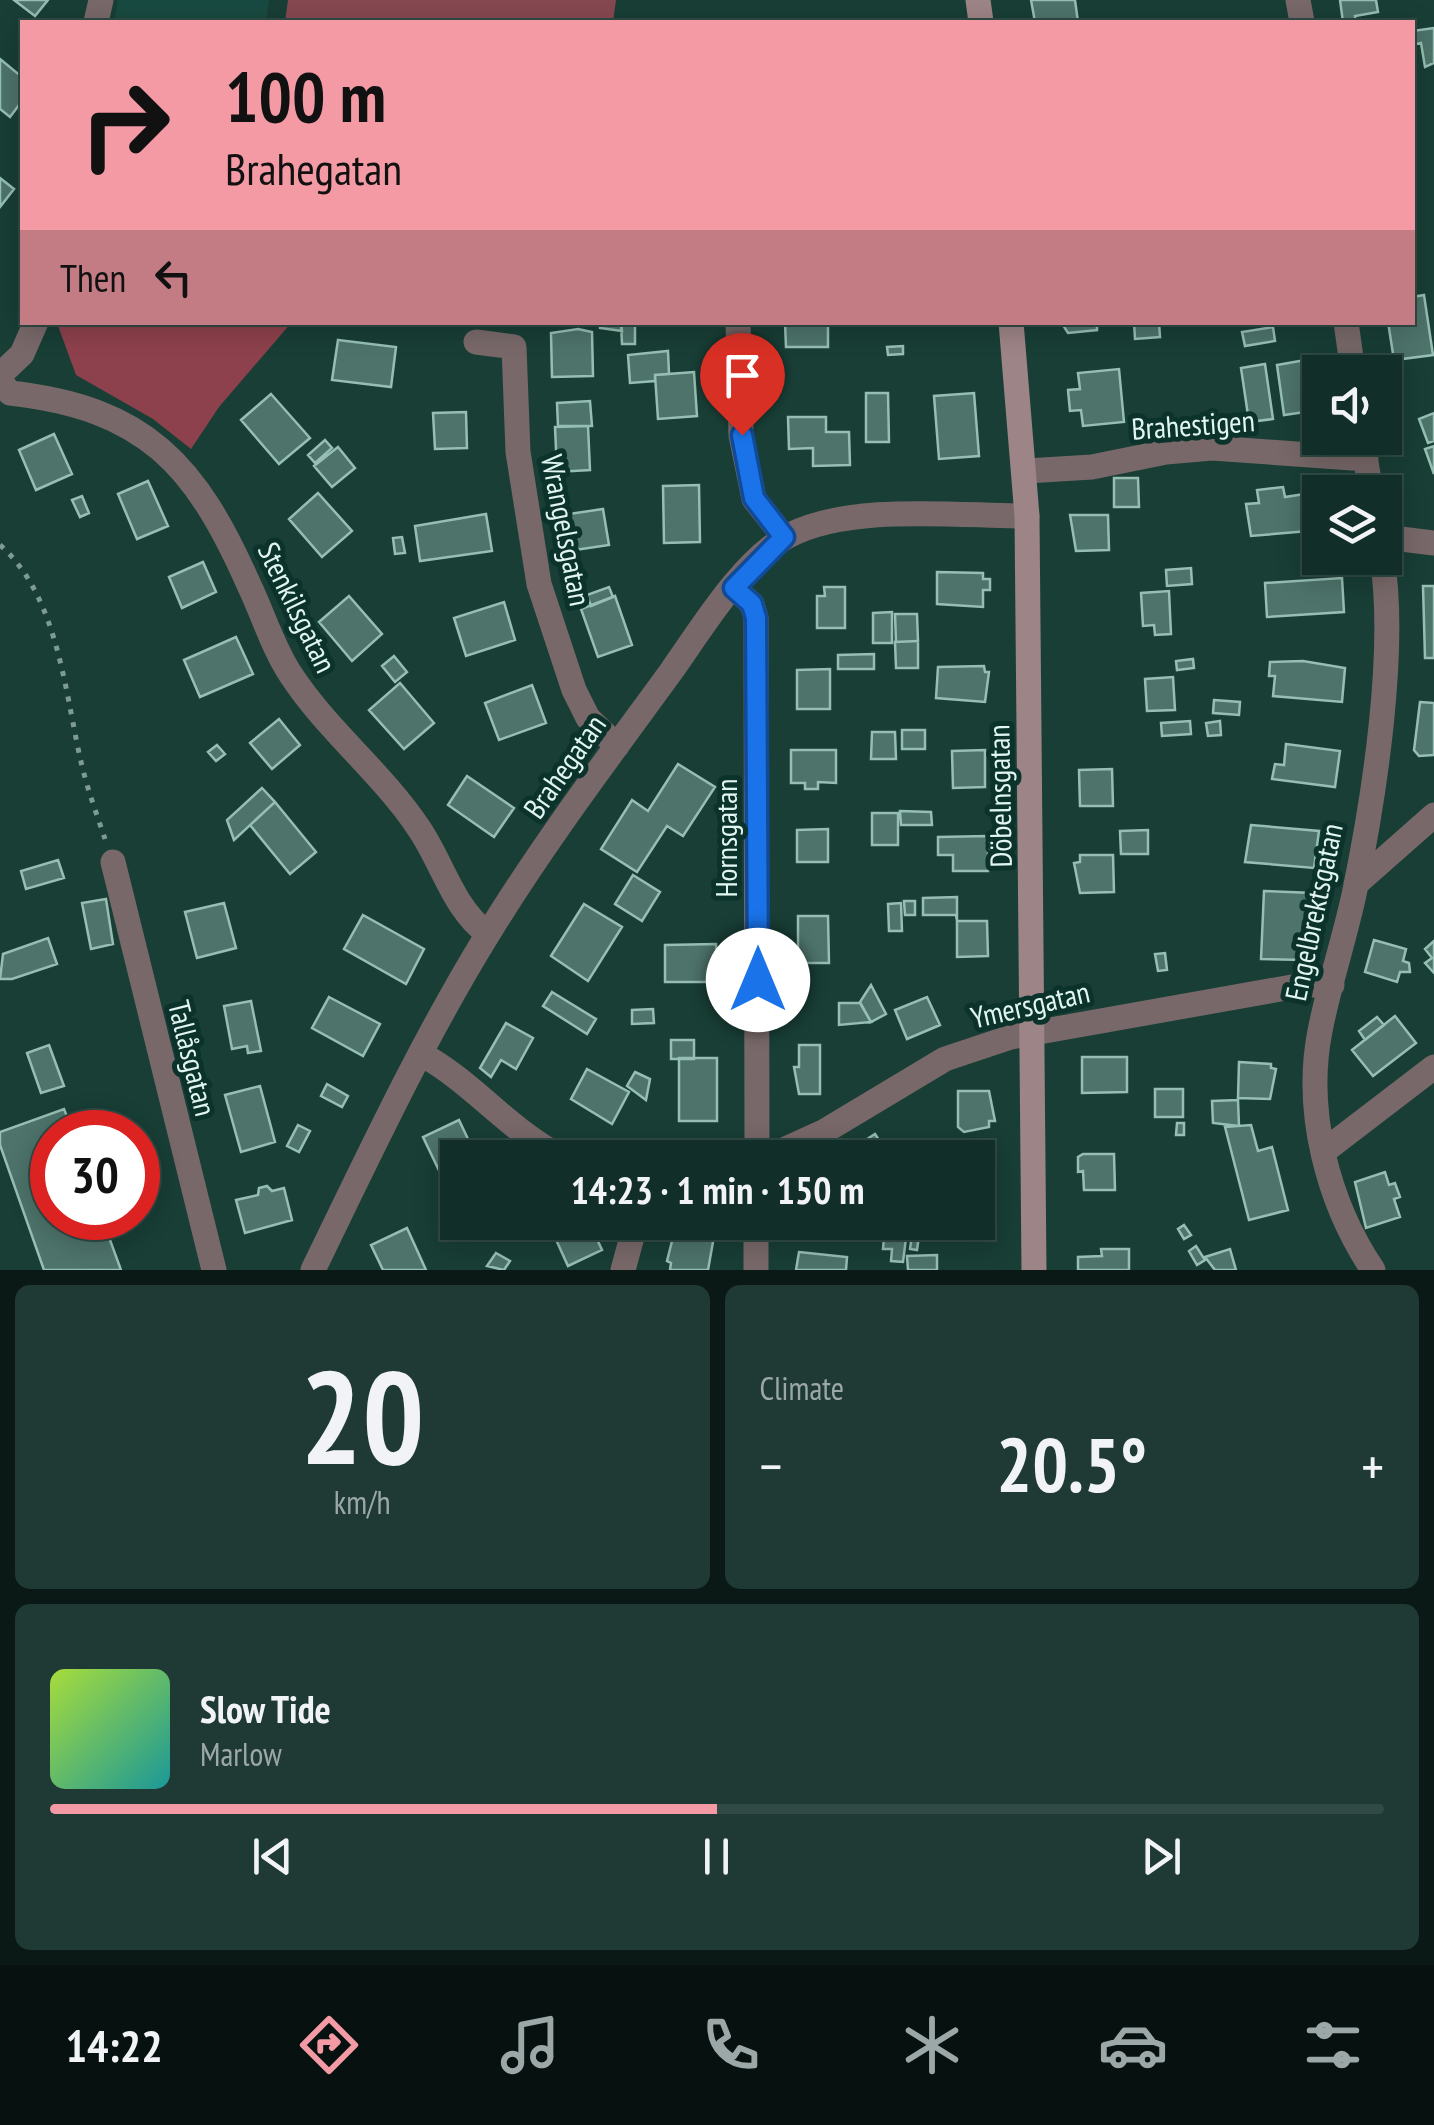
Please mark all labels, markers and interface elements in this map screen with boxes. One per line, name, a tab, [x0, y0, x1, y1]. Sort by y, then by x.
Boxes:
text: 100 m	[225, 51, 386, 141]
icon: right	[60, 60, 190, 190]
text: Brahegatan	[225, 139, 402, 197]
icon: left	[146, 250, 201, 305]
text: Then	[60, 253, 126, 302]
pin	[700, 333, 785, 436]
icon: arrive	[715, 348, 770, 403]
map controls	[1302, 355, 1402, 575]
button: sound	[1302, 355, 1402, 455]
street label: Brahestigen	[1130, 400, 1256, 448]
street label: Wrangelsgatan	[533, 451, 601, 609]
button: layers	[1302, 475, 1402, 575]
street label: Stenkilsgatan	[250, 536, 346, 678]
street label: Brahegatan	[514, 706, 614, 826]
street label: Döbelnsgatan	[978, 724, 1020, 868]
street label: Hornsgatan	[706, 779, 745, 897]
street label: Engelbrektsgatan	[1275, 820, 1351, 1004]
position arrow	[706, 928, 810, 1032]
street label: Ymersgatan	[967, 971, 1093, 1037]
street label: Tallåsgatan	[160, 996, 226, 1120]
speed limit sign: 30	[30, 1110, 160, 1240]
text: 14:23 · 1 min · 150 m	[571, 1165, 864, 1214]
text: 20	[300, 1332, 424, 1500]
text: Climate	[760, 1367, 844, 1409]
text: 20.5°	[996, 1416, 1147, 1513]
text: −	[760, 1430, 782, 1501]
text: +	[1361, 1430, 1384, 1501]
text: km/h	[334, 1481, 391, 1523]
text: Slow Tide	[200, 1684, 331, 1733]
text: Marlow	[200, 1733, 282, 1775]
icon: previous	[245, 1829, 300, 1884]
icon: pause	[689, 1829, 744, 1884]
icon: next	[1134, 1829, 1189, 1884]
icon: directions	[294, 2010, 364, 2080]
icon: music	[495, 2010, 565, 2080]
icon: phone	[696, 2010, 766, 2080]
icon: climate	[897, 2010, 967, 2080]
icon: car	[1098, 2010, 1168, 2080]
icon: filters	[1298, 2010, 1368, 2080]
text: 14:22	[65, 2016, 163, 2074]

